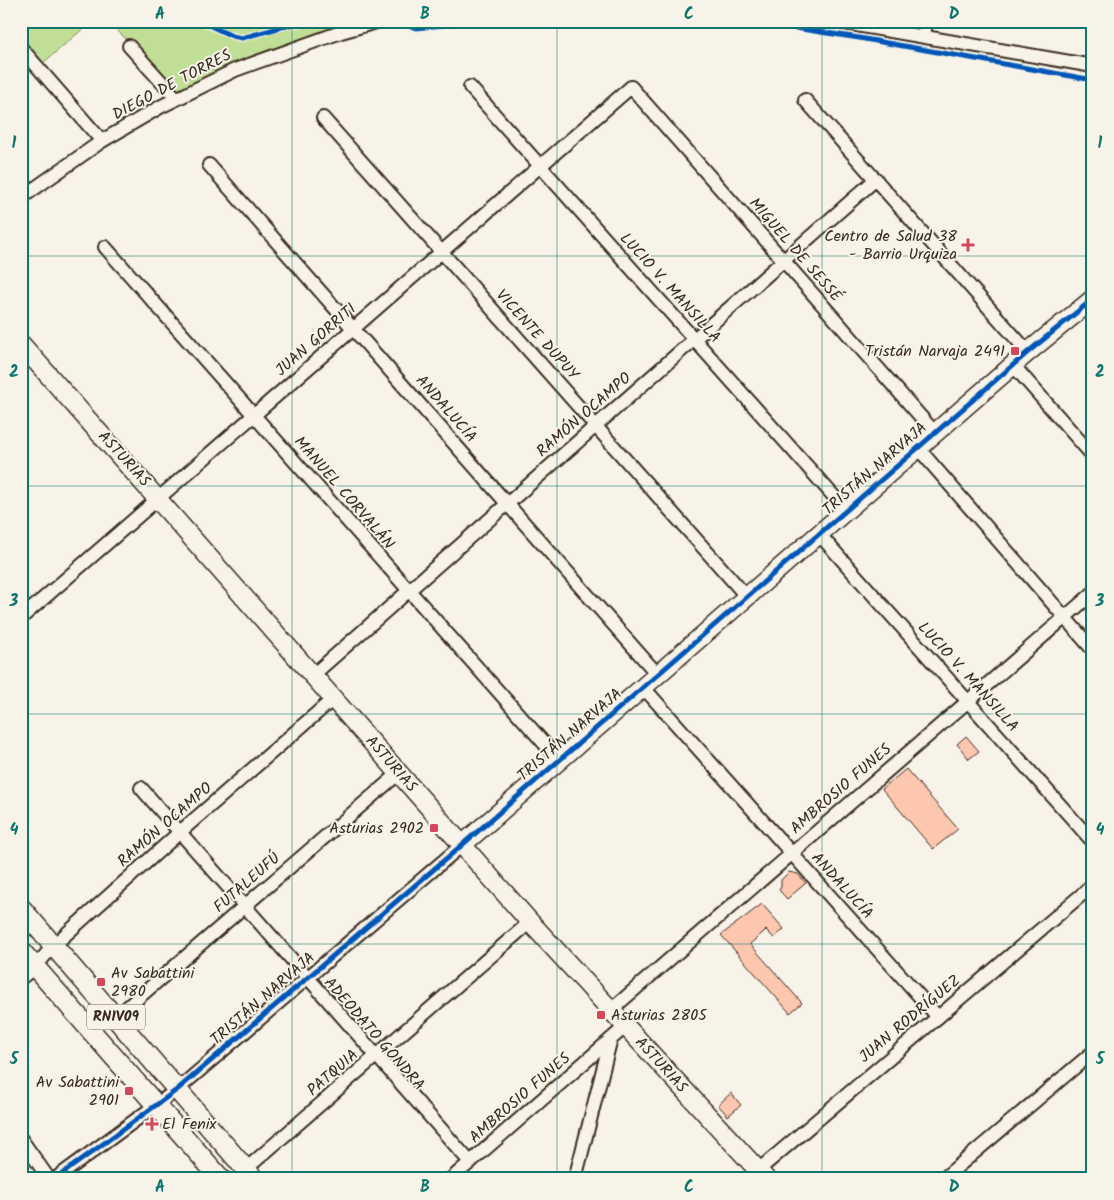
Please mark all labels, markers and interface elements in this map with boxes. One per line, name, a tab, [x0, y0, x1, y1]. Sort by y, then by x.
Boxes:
text: A	[155, 2, 165, 27]
text: B	[420, 2, 430, 27]
text: C	[684, 2, 694, 27]
text: D	[949, 2, 960, 27]
street label: DIEGO DE TORRES	[108, 43, 236, 127]
text: 1	[12, 131, 17, 156]
text: 1	[1098, 131, 1103, 156]
street label: MIGUEL DE SESSÉ	[742, 192, 848, 308]
place label: Centro de Salud 38 - Barrio Urquiza	[824, 224, 957, 267]
street label: LUCIO V. MANSILLA	[613, 227, 727, 349]
marker: Centro de Salud 38 - Barrio Urquiza	[961, 238, 975, 252]
street label: VICENTE DUPUY	[489, 284, 585, 387]
street label: JUAN GORRITI	[270, 297, 362, 382]
place label: Tristán Narvaja 2491	[865, 339, 1005, 364]
marker: Tristán Narvaja 2491	[1009, 345, 1021, 357]
text: 2	[9, 360, 19, 385]
text: 2	[1095, 360, 1105, 385]
street label: RAMÓN OCAMPO	[531, 366, 637, 463]
street label: ANDALUCÍA	[409, 369, 483, 449]
street label: TRISTÁN NARVAJA	[817, 416, 933, 522]
street label: ASTURIAS	[92, 425, 157, 493]
street label: MANUEL CORVALÁN	[287, 431, 401, 555]
text: 3	[9, 589, 19, 614]
text: 3	[1095, 589, 1105, 614]
street label: LUCIO V. MANSILLA	[911, 616, 1025, 738]
street label: TRISTÁN NARVAJA	[512, 682, 628, 788]
street label: ASTURIAS	[359, 730, 423, 799]
street label: AMBROSIO FUNES	[784, 737, 898, 840]
street label: RAMÓN OCAMPO	[112, 776, 218, 873]
place label: Asturias 2902	[329, 816, 424, 841]
text: 4	[10, 818, 19, 843]
text: 4	[1096, 818, 1105, 843]
marker: Asturias 2902	[428, 822, 440, 834]
street label: FUTALEUFÚ	[208, 846, 286, 919]
street label: ANDALUCÍA	[805, 847, 879, 925]
street label: TRISTÁN NARVAJA	[205, 946, 321, 1052]
place label: Av Sabattini 2980	[111, 961, 196, 1004]
street label: JUAN RODRÍGUEZ	[854, 969, 966, 1069]
street label: ADEODATO GONDRA	[317, 972, 431, 1097]
marker: Av Sabattini 2980	[95, 976, 107, 988]
place label: Asturias 2805	[611, 1003, 708, 1028]
road number: RN1V09	[87, 1004, 145, 1030]
marker: Asturias 2805	[595, 1009, 607, 1021]
street label: ASTURIAS	[629, 1031, 694, 1099]
street label: PATQUIA	[302, 1043, 365, 1103]
street label: AMBROSIO FUNES	[463, 1046, 577, 1149]
text: 5	[9, 1047, 20, 1072]
text: 5	[1095, 1047, 1106, 1072]
place label: Av Sabattini 2901	[36, 1070, 120, 1113]
marker: Av Sabattini 2901	[123, 1085, 135, 1097]
place label: El Fenix	[162, 1112, 218, 1137]
marker: El Fenix	[146, 1118, 158, 1130]
text: A	[155, 1175, 165, 1200]
text: B	[420, 1175, 430, 1200]
text: C	[684, 1175, 694, 1200]
text: D	[949, 1175, 960, 1200]

